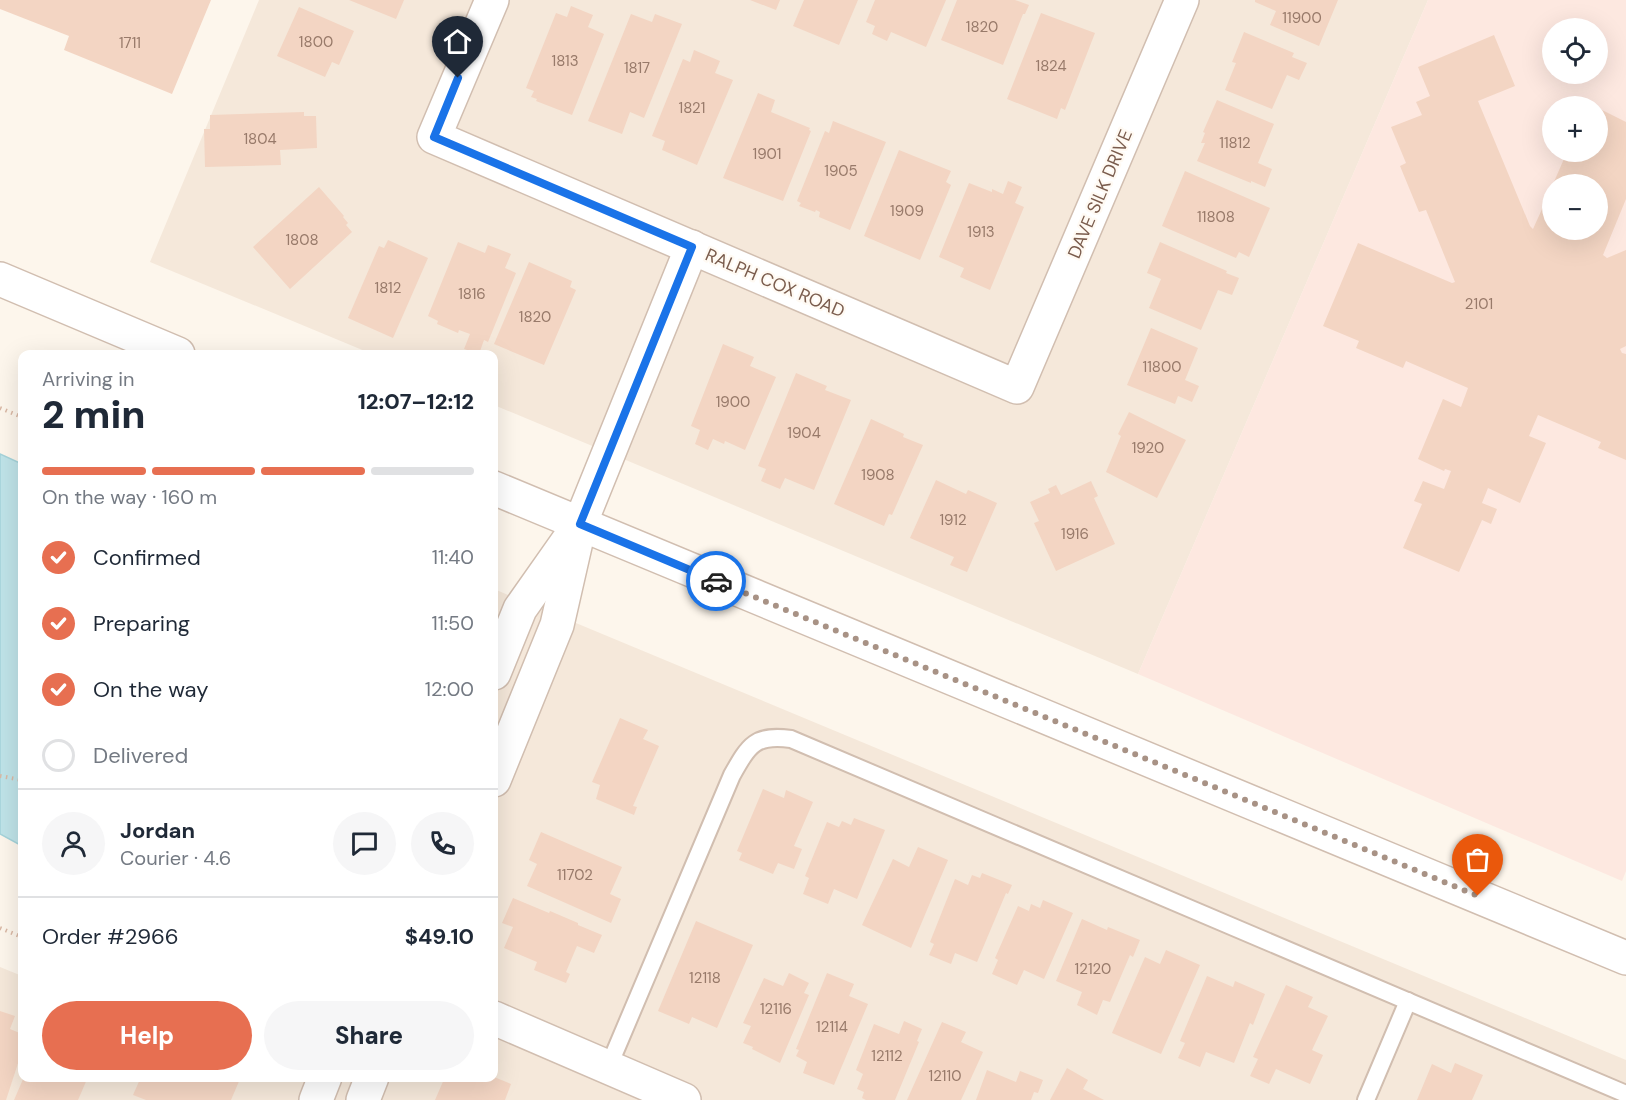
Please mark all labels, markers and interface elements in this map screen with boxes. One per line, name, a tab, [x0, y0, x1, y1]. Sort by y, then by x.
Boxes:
house number: 11900	[1282, 8, 1322, 28]
pin	[432, 16, 483, 78]
house number: 1820	[966, 17, 998, 37]
map controls	[1542, 18, 1608, 240]
button: locate	[1542, 18, 1608, 84]
icon: home	[441, 25, 474, 58]
house number: 1800	[299, 32, 333, 52]
house number: 1711	[119, 33, 141, 53]
house number: 1813	[551, 51, 579, 71]
house number: 1824	[1035, 56, 1067, 76]
house number: 1817	[624, 58, 650, 78]
button: +	[1542, 96, 1608, 162]
house number: 1821	[679, 98, 705, 118]
street label: DAVE SILK DRIVE	[1062, 126, 1138, 262]
house number: 1804	[243, 129, 277, 149]
house number: 11812	[1219, 133, 1251, 153]
house number: 1901	[752, 144, 782, 164]
house number: 1905	[824, 161, 858, 181]
button: −	[1542, 174, 1608, 240]
house number: 1909	[890, 201, 924, 221]
house number: 11808	[1197, 207, 1235, 227]
house number: 1913	[967, 222, 995, 242]
house number: 1808	[285, 230, 319, 250]
street label: RALPH COX ROAD	[702, 243, 848, 323]
house number: 1812	[375, 278, 401, 298]
house number: 1816	[458, 284, 486, 304]
house number: 2101	[1465, 294, 1493, 314]
house number: 1820	[519, 307, 551, 327]
house number: 11800	[1142, 357, 1182, 377]
text: Arriving in	[42, 366, 134, 392]
text: 12:07–12:12	[358, 387, 474, 416]
text: 2 min	[42, 389, 146, 440]
house number: 1900	[716, 392, 750, 412]
house number: 1904	[787, 423, 821, 443]
house number: 1920	[1132, 438, 1164, 458]
house number: 1908	[861, 465, 895, 485]
text: On the way · 160 m	[42, 484, 217, 510]
house number: 1912	[939, 510, 967, 530]
house number: 1916	[1061, 524, 1089, 544]
icon: check	[42, 541, 75, 574]
text: Confirmed	[93, 543, 201, 572]
text: 11:40	[432, 544, 474, 570]
courier	[686, 551, 746, 611]
icon: car	[700, 565, 733, 598]
icon: check	[42, 607, 75, 640]
text: Preparing	[93, 609, 190, 638]
text: 11:50	[432, 610, 474, 636]
icon: check	[42, 673, 75, 706]
text: On the way	[93, 675, 208, 704]
text: 12:00	[425, 676, 474, 702]
text: Delivered	[93, 741, 188, 770]
button: person	[42, 812, 105, 875]
button: chat	[333, 812, 396, 875]
button: phone	[411, 812, 474, 875]
text: Jordan	[120, 816, 195, 845]
pin	[1452, 834, 1503, 896]
icon: bag	[1461, 843, 1494, 876]
text: Courier · 4.6	[120, 845, 231, 871]
house number: 11702	[557, 865, 593, 885]
text: Order #2966	[42, 922, 179, 951]
text: $49.10	[405, 922, 474, 951]
house number: 12120	[1075, 959, 1111, 979]
house number: 12118	[689, 968, 721, 988]
house number: 12116	[760, 999, 792, 1019]
button: Help	[42, 1001, 252, 1070]
button: Share	[264, 1001, 474, 1070]
house number: 12114	[816, 1017, 848, 1037]
house number: 12112	[871, 1046, 903, 1066]
house number: 12110	[929, 1066, 961, 1086]

